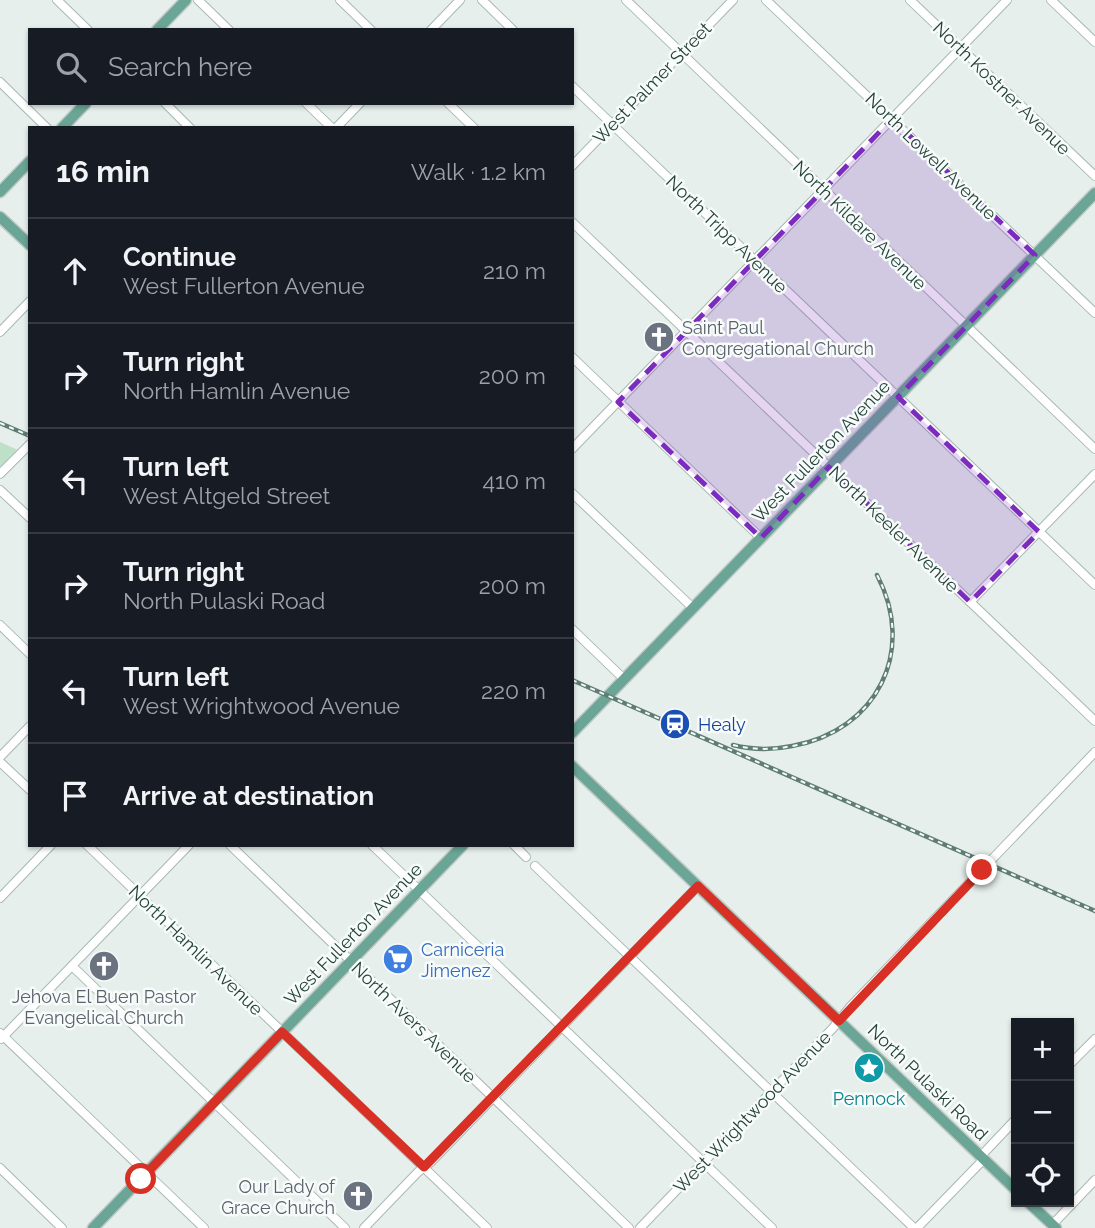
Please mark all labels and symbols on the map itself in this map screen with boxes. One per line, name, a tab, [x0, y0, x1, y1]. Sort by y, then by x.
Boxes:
street label: North Kostner Avenue	[929, 17, 1075, 159]
street label: West Palmer Street	[589, 18, 715, 148]
street label: North Lowell Avenue	[861, 88, 1001, 224]
street label: North Kildare Avenue	[789, 156, 931, 294]
street label: North Tripp Avenue	[662, 171, 792, 298]
place label: Saint Paul Congregational Church	[682, 317, 874, 359]
church icon: Saint Paul Congregational Church	[642, 320, 676, 354]
street label: West Fullerton Avenue	[748, 375, 895, 526]
street label: North Keeler Avenue	[825, 462, 964, 597]
station icon: Healy	[658, 707, 692, 741]
place label: Healy	[698, 714, 746, 735]
route end	[966, 854, 997, 885]
street label: West Fullerton Avenue	[280, 858, 427, 1009]
street label: North Hamlin Avenue	[125, 881, 268, 1020]
place label: Carniceria Jimenez	[421, 939, 504, 981]
supermarket icon: Carniceria Jimenez	[381, 942, 415, 976]
church icon: Jehova El Buen Pastor Evangelical Church	[87, 949, 121, 983]
street label: North Avers Avenue	[347, 957, 481, 1087]
place label: Jehova El Buen Pastor Evangelical Church	[12, 986, 197, 1028]
street label: North Pulaski Road	[864, 1019, 992, 1145]
street label: West Wrightwood Avenue	[669, 1026, 835, 1197]
place icon: Pennock	[852, 1051, 886, 1085]
place label: Pennock	[833, 1088, 906, 1109]
route start	[125, 1163, 156, 1194]
place label: Our Lady of Grace Church	[221, 1176, 336, 1218]
church icon: Our Lady of Grace Church	[341, 1179, 375, 1213]

